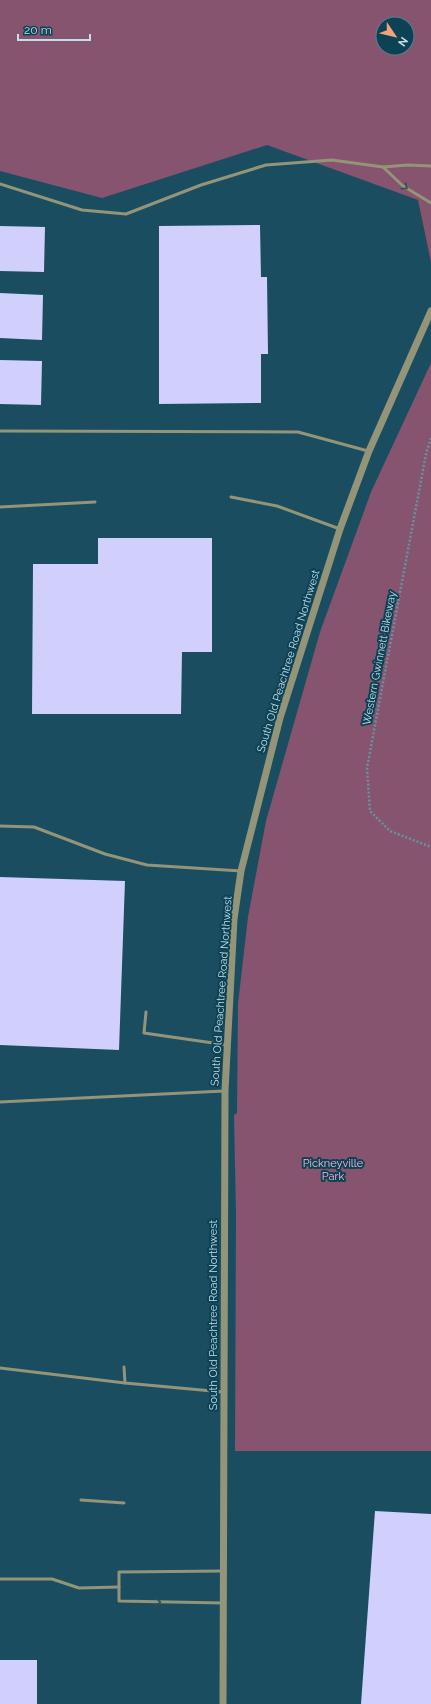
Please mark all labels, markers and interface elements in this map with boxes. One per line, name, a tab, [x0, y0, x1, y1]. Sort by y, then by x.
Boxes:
scale bar	[18, 16, 90, 42]
north arrow	[375, 16, 415, 56]
text: 20 m	[24, 23, 52, 37]
text: N	[395, 34, 411, 49]
one-way arrow	[401, 182, 408, 189]
street label: South Old Peachtree Road Northwest	[254, 568, 323, 754]
street label: Western Gwinnett Bikeway	[360, 590, 399, 726]
street label: South Old Peachtree Road Northwest	[208, 895, 235, 1086]
park label: Pickneyville Park	[303, 1157, 364, 1183]
street label: South Old Peachtree Road Northwest	[207, 1219, 220, 1410]
one-way arrow	[155, 1598, 161, 1606]

